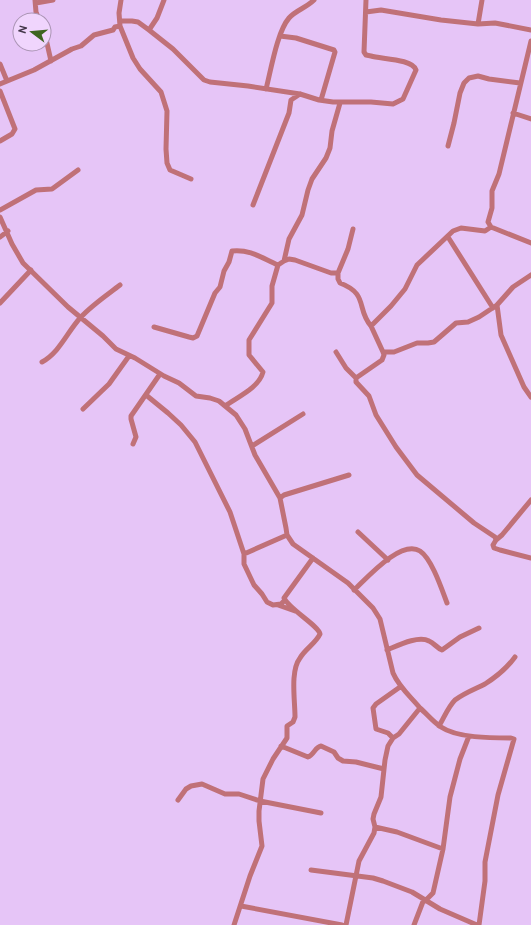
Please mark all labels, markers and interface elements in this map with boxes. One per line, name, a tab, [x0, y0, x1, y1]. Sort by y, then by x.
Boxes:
north arrow	[12, 12, 52, 52]
text: N	[16, 24, 31, 35]

